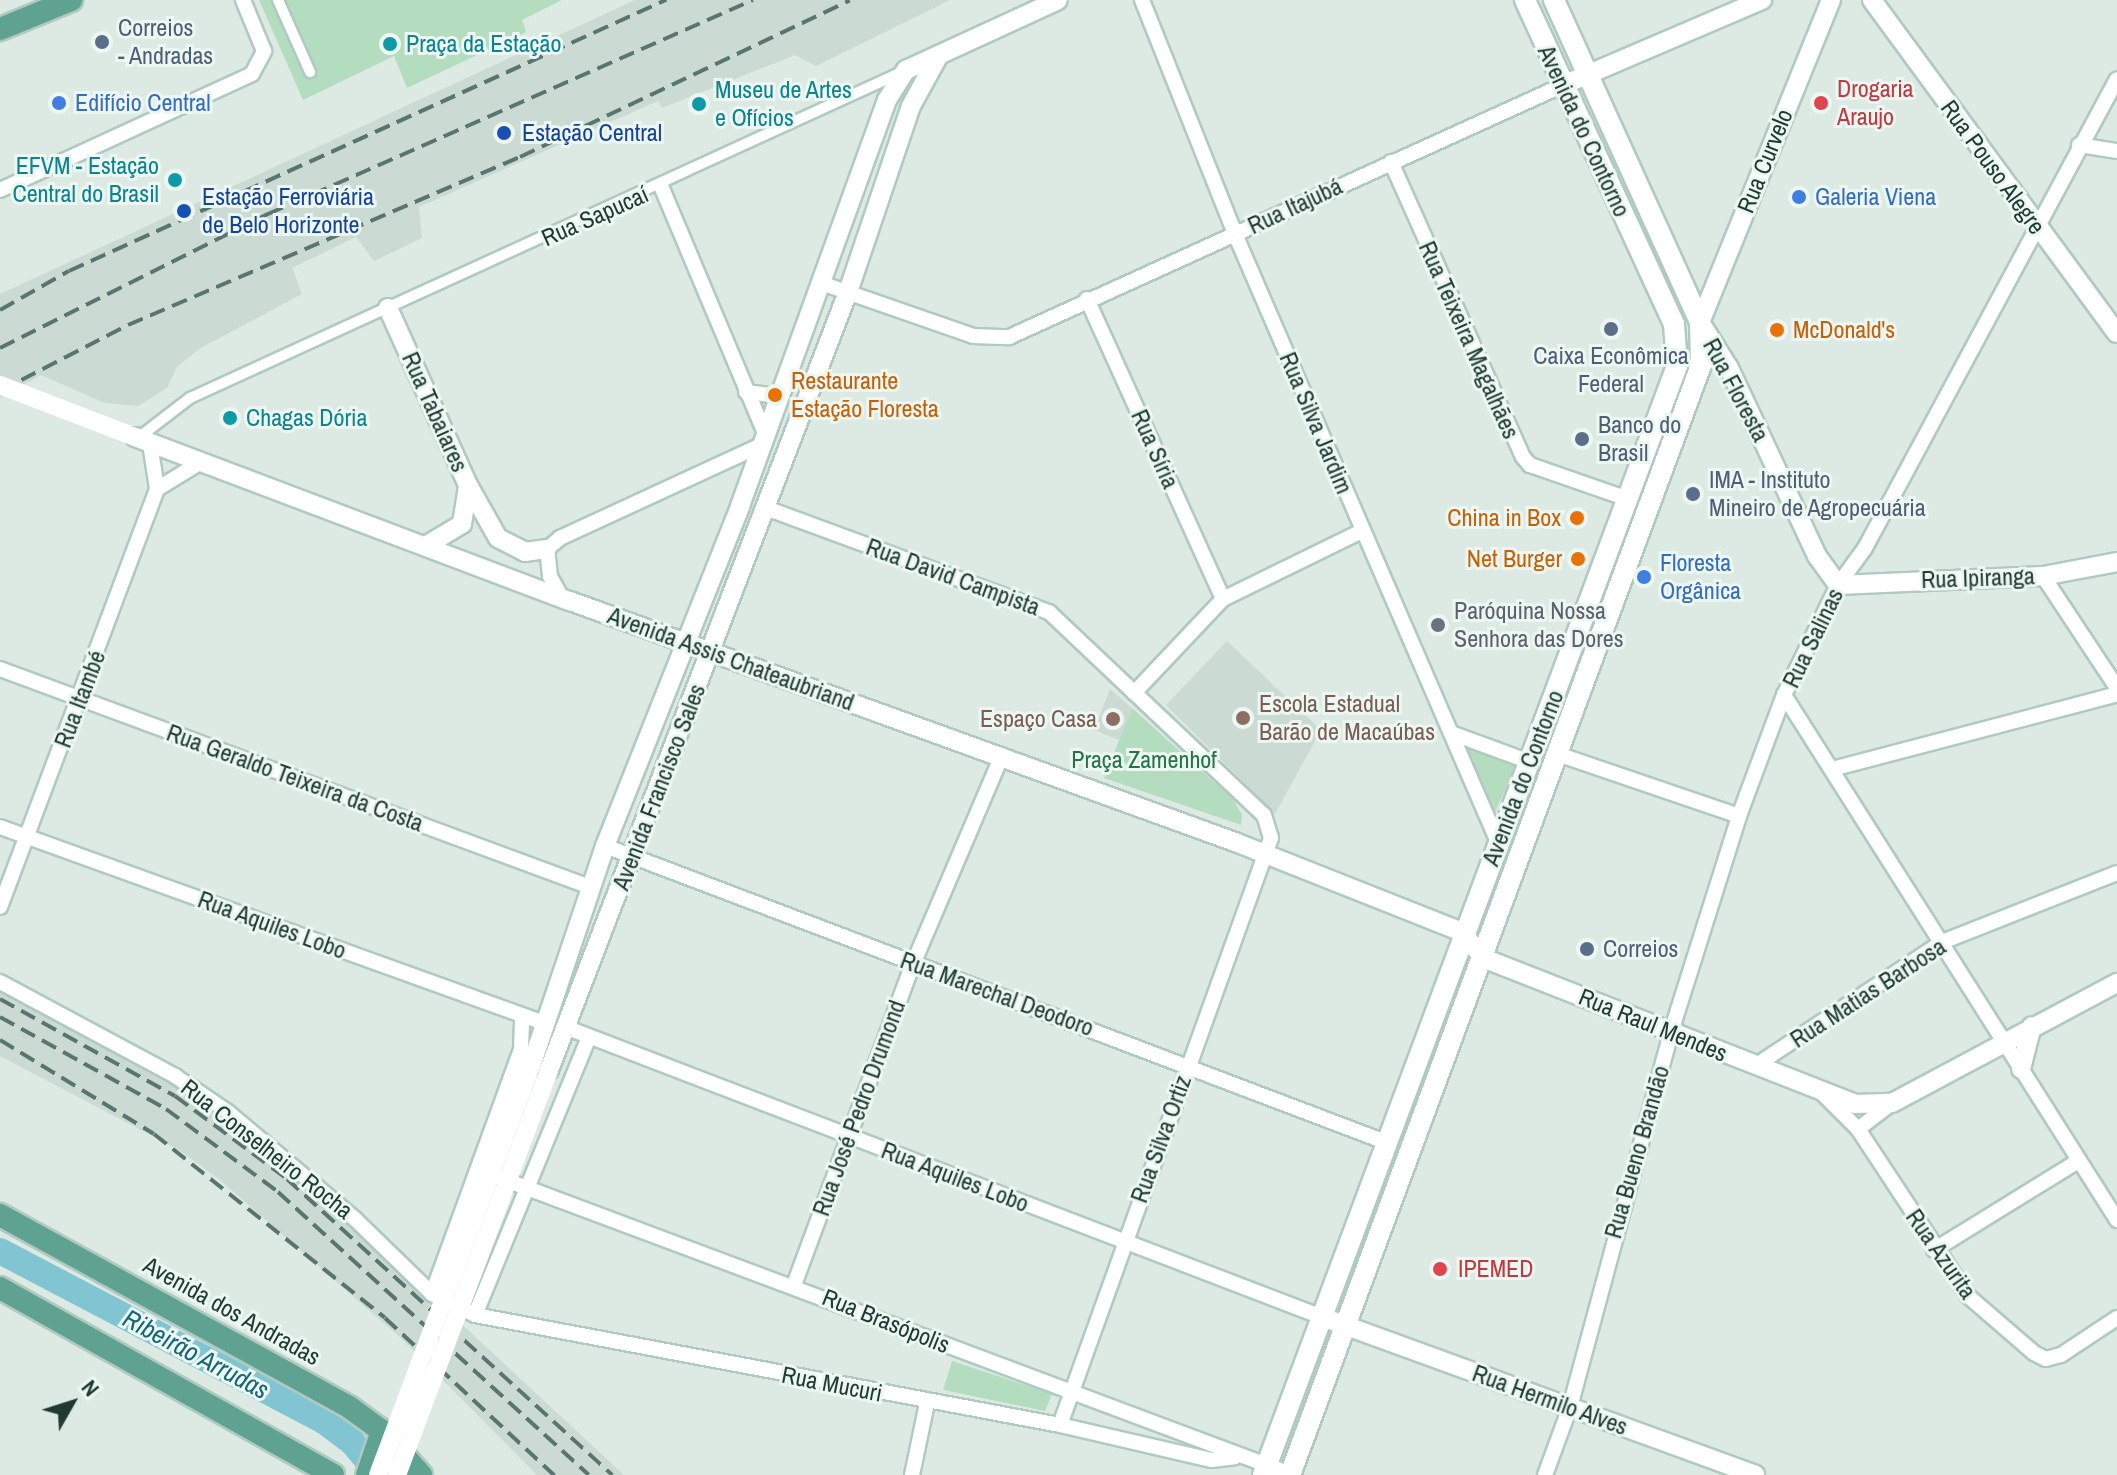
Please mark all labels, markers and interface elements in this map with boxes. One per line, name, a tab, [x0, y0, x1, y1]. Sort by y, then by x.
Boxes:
place label: Correios - Andradas	[118, 14, 214, 70]
place label: Praça da Estação	[406, 30, 561, 58]
marker: Correios - Andradas	[93, 33, 111, 51]
marker: Praça da Estação	[381, 35, 399, 53]
street label: Avenida do Contorno	[1532, 41, 1636, 221]
place label: Drogaria Araujo	[1837, 75, 1914, 131]
place label: Museu de Artes e Ofícios	[715, 76, 853, 132]
place label: Edifício Central	[75, 89, 211, 117]
marker: Edifício Central	[50, 94, 68, 112]
marker: Drogaria Araujo	[1812, 94, 1830, 112]
street label: Rua Pouso Alegre	[1934, 94, 2052, 240]
marker: Museu de Artes e Ofícios	[690, 95, 708, 113]
street label: Rua Curvelo	[1731, 105, 1799, 217]
place label: Estação Central	[522, 119, 662, 147]
marker: Estação Central	[493, 122, 515, 144]
place label: EFVM - Estação Central do Brasil	[12, 152, 159, 208]
marker: EFVM - Estação Central do Brasil	[166, 171, 184, 189]
street label: Rua Itajubá	[1243, 172, 1347, 240]
street label: Rua Sapucaí	[537, 180, 653, 252]
place label: Estação Ferroviária de Belo Horizonte	[202, 183, 374, 239]
place label: Galeria Viena	[1815, 183, 1936, 211]
marker: Galeria Viena	[1790, 188, 1808, 206]
marker: Estação Ferroviária de Belo Horizonte	[173, 200, 195, 222]
street label: Rua Teixeira Magalhães	[1412, 237, 1526, 443]
place label: McDonald's	[1793, 316, 1895, 344]
marker: Caixa Econômica Federal	[1602, 320, 1620, 338]
marker: McDonald's	[1768, 321, 1786, 339]
street label: Rua Floresta	[1697, 334, 1775, 446]
place label: Caixa Econômica Federal	[1533, 342, 1689, 398]
street label: Rua Tabaiares	[396, 348, 474, 476]
street label: Rua Silva Jardim	[1273, 348, 1359, 498]
place label: Restaurante Estação Floresta	[791, 367, 939, 423]
marker: Restaurante Estação Floresta	[766, 386, 784, 404]
place label: Chagas Dória	[246, 404, 367, 432]
street label: Rua Síria	[1125, 405, 1185, 493]
marker: Chagas Dória	[221, 409, 239, 427]
place label: Banco do Brasil	[1598, 411, 1681, 467]
marker: Banco do Brasil	[1573, 430, 1591, 448]
place label: IMA - Instituto Mineiro de Agropecuária	[1709, 466, 1927, 522]
marker: IMA - Instituto Mineiro de Agropecuária	[1684, 485, 1702, 503]
place label: China in Box	[1447, 504, 1561, 532]
marker: China in Box	[1568, 509, 1586, 527]
street label: Rua David Campista	[862, 532, 1044, 622]
place label: Net Burger	[1467, 545, 1562, 573]
place label: Floresta Orgânica	[1660, 549, 1741, 605]
marker: Net Burger	[1569, 550, 1587, 568]
street label: Rua Ipiranga	[1921, 562, 2035, 594]
marker: Floresta Orgânica	[1635, 568, 1653, 586]
street label: Rua Salinas	[1777, 584, 1849, 692]
place label: Paróquina Nossa Senhora das Dores	[1454, 597, 1624, 653]
street label: Avenida Assis Chateaubriand	[603, 601, 859, 717]
marker: Paróquina Nossa Senhora das Dores	[1429, 616, 1447, 634]
street label: Rua Itambé	[48, 646, 112, 752]
street label: Avenida Francisco Sales	[606, 680, 712, 894]
street label: Avenida do Contorno	[1476, 686, 1570, 870]
place label: Escola Estadual Barão de Macaúbas	[1259, 690, 1435, 746]
place label: Espaço Casa	[980, 705, 1097, 733]
marker: Escola Estadual Barão de Macaúbas	[1234, 709, 1252, 727]
marker: Espaço Casa	[1104, 710, 1122, 728]
street label: Rua Geraldo Teixeira da Costa	[163, 718, 427, 838]
park label: Praça Zamenhof	[1071, 746, 1217, 774]
street label: Rua Aquiles Lobo	[194, 885, 350, 965]
street label: Rua Matias Barbosa	[1785, 932, 1951, 1054]
place label: Correios	[1603, 935, 1678, 963]
marker: Correios	[1578, 940, 1596, 958]
street label: Rua Marechal Deodoro	[896, 946, 1098, 1042]
street label: Rua Raul Mendes	[1575, 982, 1731, 1068]
street label: Rua José Pedro Drumond	[807, 996, 911, 1220]
street label: Rua Bueno Brandão	[1599, 1062, 1675, 1242]
street label: Rua Silva Ortiz	[1125, 1071, 1197, 1207]
street label: Rua Conselheiro Rocha	[175, 1073, 359, 1225]
street label: Rua Aquiles Lobo	[877, 1136, 1033, 1218]
street label: Rua Azurita	[1899, 1203, 1983, 1305]
street label: Avenida dos Andradas	[138, 1250, 326, 1372]
place label: IPEMED	[1458, 1255, 1533, 1283]
marker: IPEMED	[1429, 1258, 1451, 1280]
street label: Rua Brasópolis	[818, 1282, 954, 1360]
water label: Ribeirão Arrudas	[117, 1302, 275, 1406]
street label: Rua Hermilo Alves	[1468, 1358, 1632, 1442]
street label: Rua Mucuri	[779, 1360, 885, 1408]
north arrow	[32, 1363, 112, 1443]
text: N	[75, 1373, 106, 1402]

